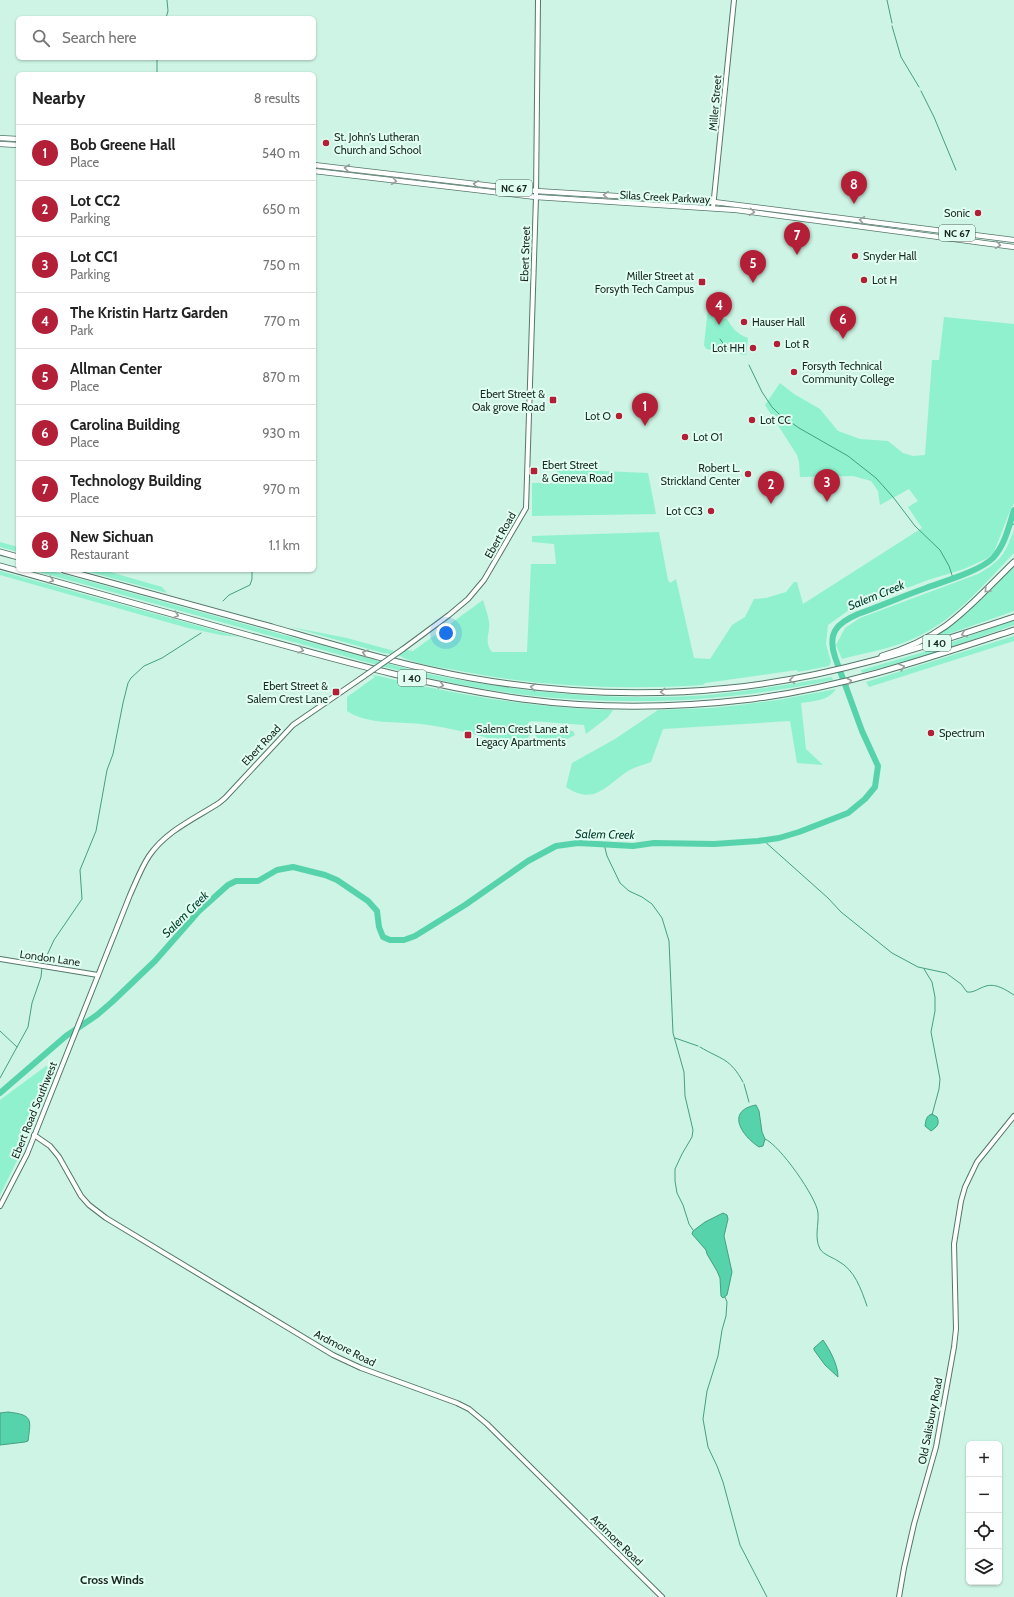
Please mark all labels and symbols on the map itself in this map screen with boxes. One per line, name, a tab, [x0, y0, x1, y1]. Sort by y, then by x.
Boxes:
street label: Miller Street	[706, 74, 724, 132]
place label: St. John's Lutheran Church and School	[334, 130, 422, 157]
marker: St. John's Lutheran Church and School	[321, 138, 331, 148]
one-way arrow	[344, 164, 350, 173]
pin: 8	[841, 171, 867, 204]
one-way arrow	[391, 176, 397, 185]
one-way arrow	[473, 180, 479, 189]
road number: NC 67	[496, 180, 532, 196]
street label: Silas Creek Parkway	[619, 188, 711, 206]
one-way arrow	[603, 191, 609, 200]
place label: Sonic	[944, 206, 970, 220]
one-way arrow	[749, 208, 755, 217]
marker: Sonic	[973, 208, 983, 218]
one-way arrow	[858, 216, 865, 225]
pin: 7	[784, 222, 810, 255]
road number: NC 67	[939, 225, 975, 241]
street label: Ebert Street	[517, 226, 533, 282]
one-way arrow	[995, 240, 1001, 249]
place label: Snyder Hall	[863, 249, 917, 263]
pin: 5	[740, 250, 766, 283]
marker: Snyder Hall	[850, 251, 860, 261]
place label: Miller Street at Forsyth Tech Campus	[595, 269, 694, 296]
place label: Lot H	[872, 273, 897, 287]
marker: Lot H	[859, 275, 869, 285]
marker: Miller Street at Forsyth Tech Campus	[697, 277, 707, 287]
pin: 4	[706, 292, 732, 325]
pin: 6	[830, 306, 856, 339]
place label: Hauser Hall	[752, 315, 805, 329]
marker: Hauser Hall	[739, 317, 749, 327]
place label: Lot R	[785, 337, 810, 351]
marker: Lot R	[772, 339, 782, 349]
place label: Lot HH	[712, 341, 745, 355]
marker: Lot HH	[748, 343, 758, 353]
place label: Forsyth Technical Community College	[802, 359, 895, 386]
marker: Forsyth Technical Community College	[789, 367, 799, 377]
place label: Ebert Street & Oak grove Road	[472, 387, 545, 414]
pin: 1	[632, 393, 658, 426]
marker: Ebert Street & Oak grove Road	[548, 395, 558, 405]
place label: Lot O	[585, 409, 612, 423]
marker: Lot O	[614, 411, 624, 421]
place label: Lot CC	[760, 413, 791, 427]
marker: Lot CC	[747, 415, 757, 425]
place label: Lot O1	[693, 430, 723, 444]
marker: Lot O1	[680, 432, 690, 442]
place label: Ebert Street & Geneva Road	[542, 458, 613, 485]
place label: Robert L. Strickland Center	[661, 461, 741, 488]
marker: Ebert Street & Geneva Road	[529, 466, 539, 476]
marker: Robert L. Strickland Center	[743, 469, 753, 479]
pin: 3	[814, 469, 840, 502]
pin: 2	[758, 471, 784, 504]
place label: Lot CC3	[666, 504, 703, 518]
marker: Lot CC3	[706, 506, 716, 516]
street label: Ebert Road	[481, 509, 519, 561]
one-way arrow	[48, 576, 54, 584]
water label: Salem Creek	[846, 577, 907, 613]
one-way arrow	[984, 585, 992, 593]
one-way arrow	[173, 610, 180, 619]
your location	[436, 623, 456, 643]
one-way arrow	[960, 629, 967, 637]
road number: I 40	[923, 635, 951, 651]
one-way arrow	[298, 645, 305, 654]
one-way arrow	[361, 649, 368, 658]
one-way arrow	[898, 663, 905, 672]
road number: I 40	[398, 670, 426, 686]
one-way arrow	[789, 675, 795, 684]
one-way arrow	[846, 678, 853, 686]
place label: Ebert Street & Salem Crest Lane	[247, 679, 328, 706]
one-way arrow	[438, 681, 444, 689]
one-way arrow	[530, 683, 536, 692]
marker: Ebert Street & Salem Crest Lane	[331, 687, 341, 697]
one-way arrow	[660, 688, 666, 697]
street label: Ebert Road	[238, 721, 284, 769]
place label: Salem Crest Lane at Legacy Apartments	[476, 722, 569, 749]
place label: Spectrum	[939, 726, 985, 740]
marker: Spectrum	[926, 728, 936, 738]
marker: Salem Crest Lane at Legacy Apartments	[463, 730, 473, 740]
water label: Salem Creek	[575, 826, 636, 842]
water label: Salem Creek	[159, 887, 212, 940]
street label: London Lane	[19, 947, 82, 969]
street label: Ebert Road Southwest	[8, 1059, 60, 1161]
street label: Ardmore Road	[312, 1327, 378, 1369]
street label: Old Salisbury Road	[915, 1376, 945, 1466]
street label: Ardmore Road	[588, 1512, 646, 1568]
district label: Cross Winds	[80, 1572, 144, 1587]

